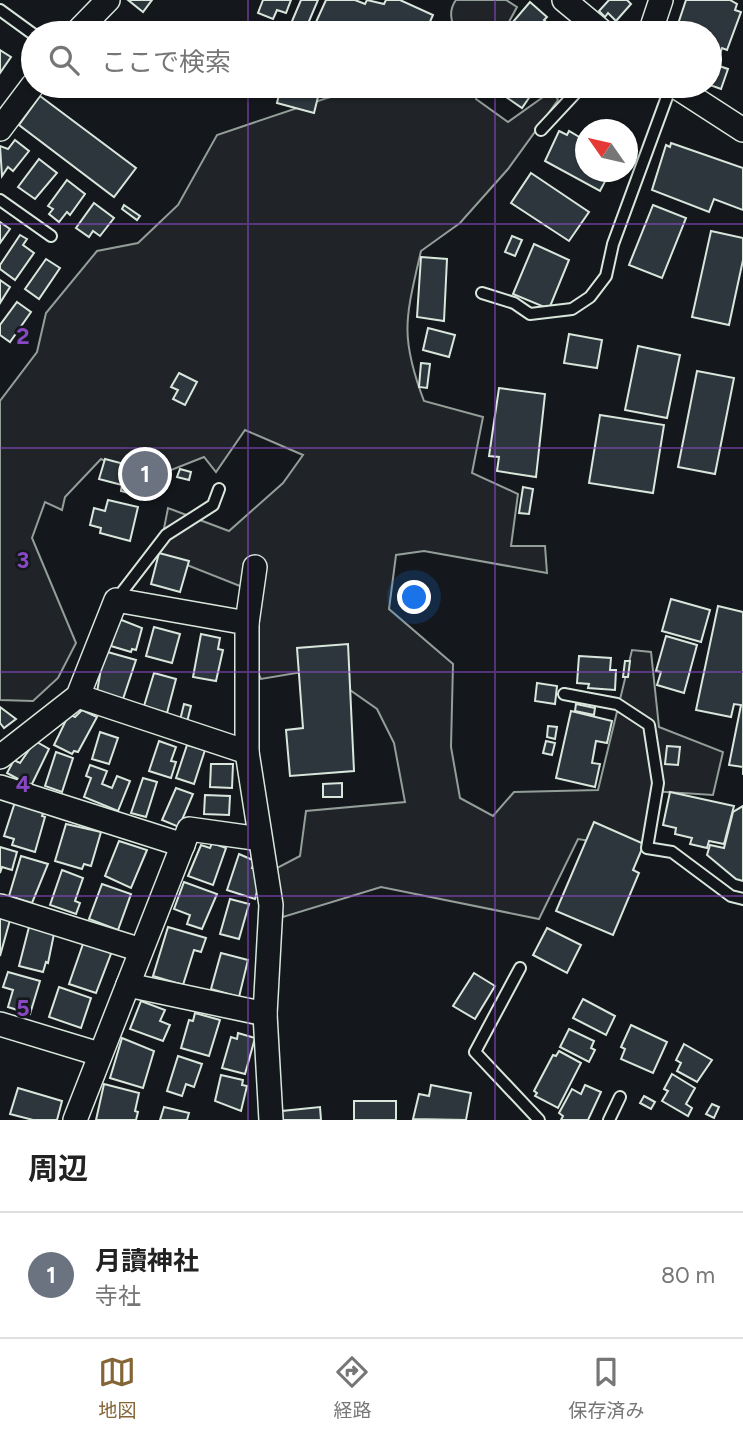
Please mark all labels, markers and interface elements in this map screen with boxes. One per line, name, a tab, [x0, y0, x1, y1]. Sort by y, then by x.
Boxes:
search box	[21, 21, 722, 98]
icon: search	[45, 41, 83, 79]
text: ここで検索	[101, 46, 231, 78]
north arrow	[575, 119, 638, 182]
text: 2	[16, 322, 30, 350]
pin: 1	[122, 448, 168, 500]
text: 3	[17, 546, 29, 574]
your location	[397, 580, 431, 614]
text: 4	[16, 770, 30, 798]
text: 5	[16, 994, 30, 1022]
text: 周辺	[28, 1150, 88, 1187]
text: 月讀神社	[95, 1245, 199, 1277]
text: 1	[46, 1261, 56, 1289]
text: 80 m	[661, 1261, 715, 1289]
text: 寺社	[95, 1282, 141, 1310]
tab: 地図	[98, 1353, 137, 1422]
tab: 経路	[333, 1353, 372, 1422]
tab: 保存済み	[568, 1353, 645, 1422]

